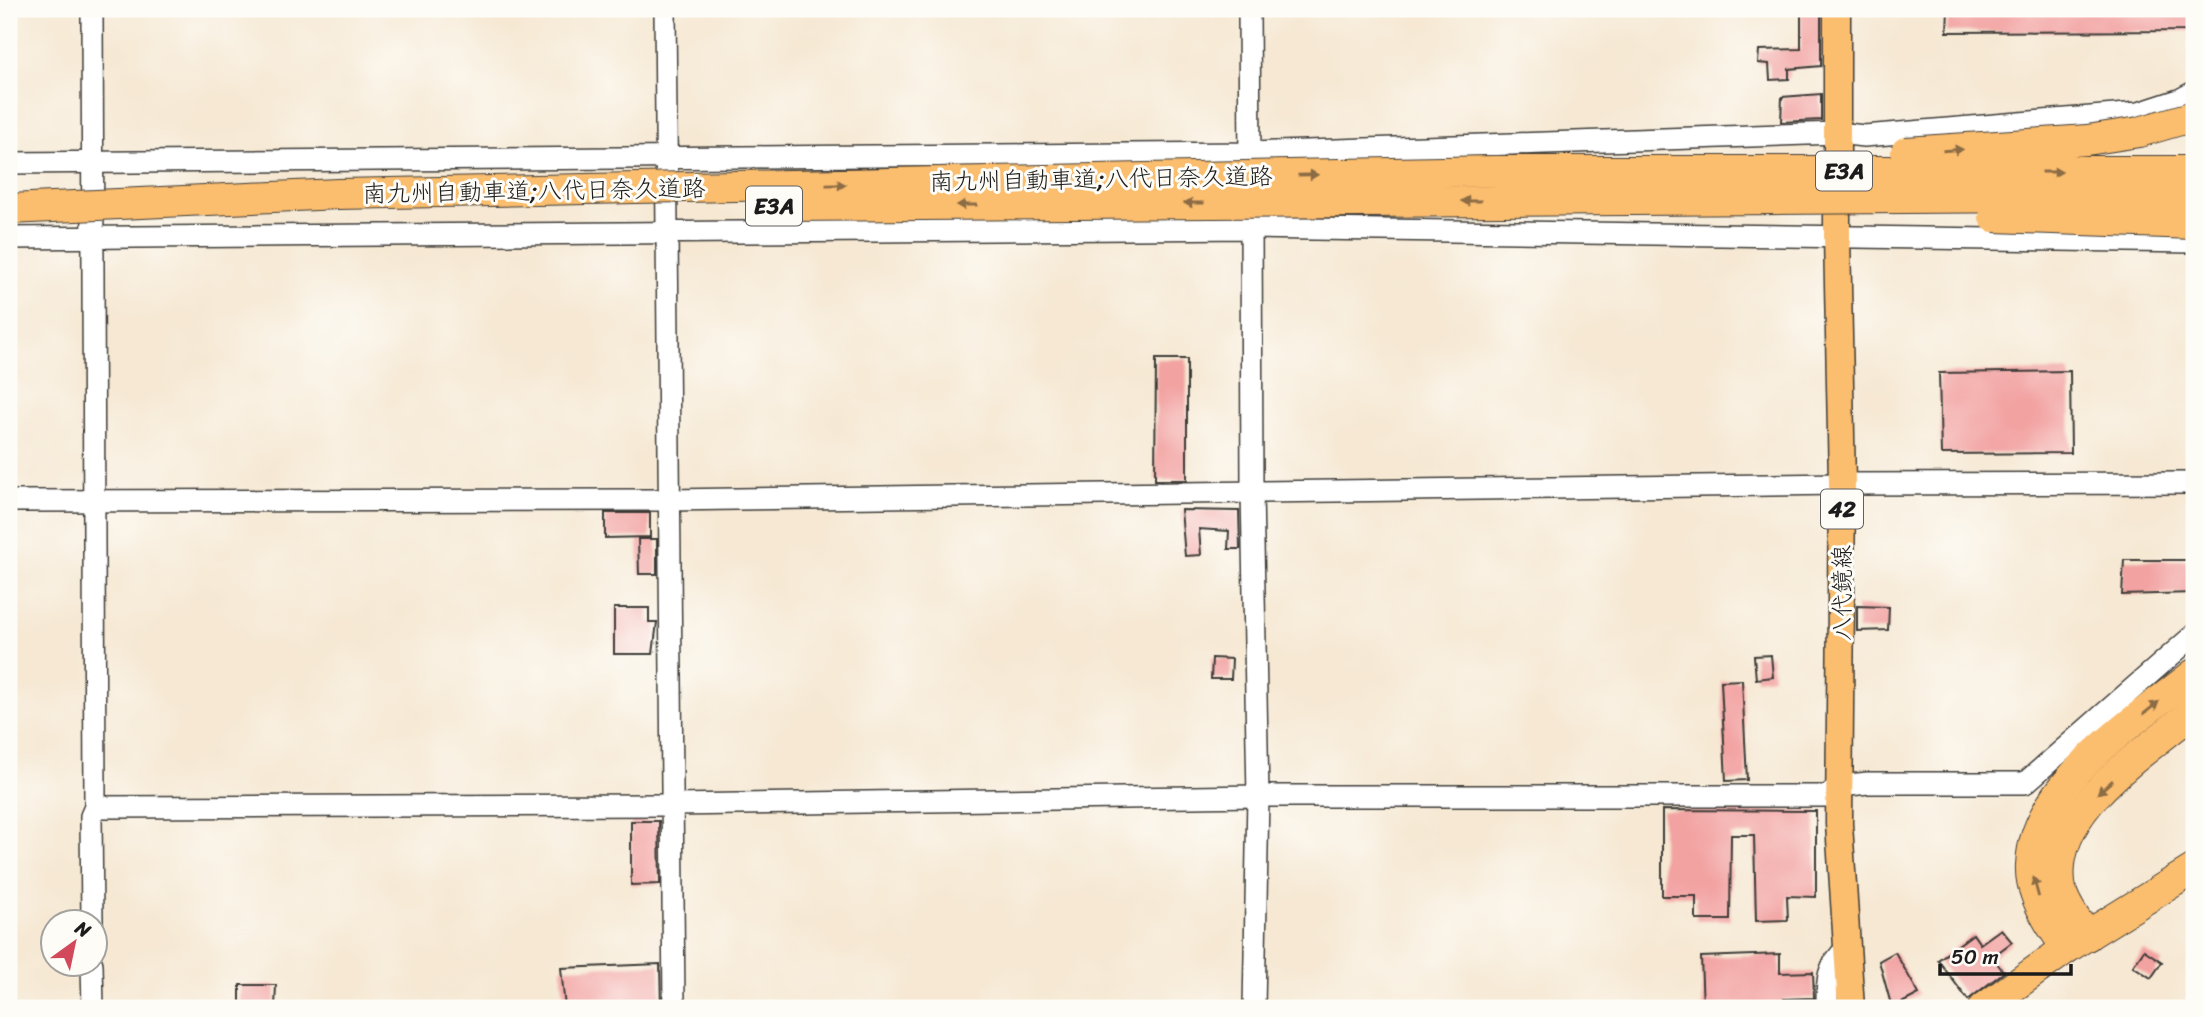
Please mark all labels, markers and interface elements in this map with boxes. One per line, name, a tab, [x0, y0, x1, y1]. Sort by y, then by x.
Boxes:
one-way arrow	[1942, 144, 1964, 155]
road number: E3A	[1816, 152, 1872, 190]
street label: 南九州自動車道;八代日奈久道路	[929, 155, 1273, 203]
one-way arrow	[2041, 166, 2063, 178]
street label: 南九州自動車道;八代日奈久道路	[362, 167, 706, 215]
one-way arrow	[1298, 169, 1320, 180]
one-way arrow	[825, 179, 847, 191]
road number: E3A	[746, 186, 802, 226]
one-way arrow	[1459, 195, 1481, 207]
one-way arrow	[1183, 197, 1205, 209]
one-way arrow	[956, 199, 978, 211]
road number: 42	[1821, 489, 1863, 528]
street label: 八代鏡線	[1821, 545, 1863, 641]
one-way arrow	[2142, 701, 2160, 716]
one-way arrow	[2096, 779, 2114, 795]
one-way arrow	[2030, 876, 2041, 898]
north arrow	[38, 908, 108, 978]
text: N	[68, 911, 98, 947]
scale bar	[1940, 933, 2072, 977]
text: 50 m	[1951, 938, 1999, 976]

